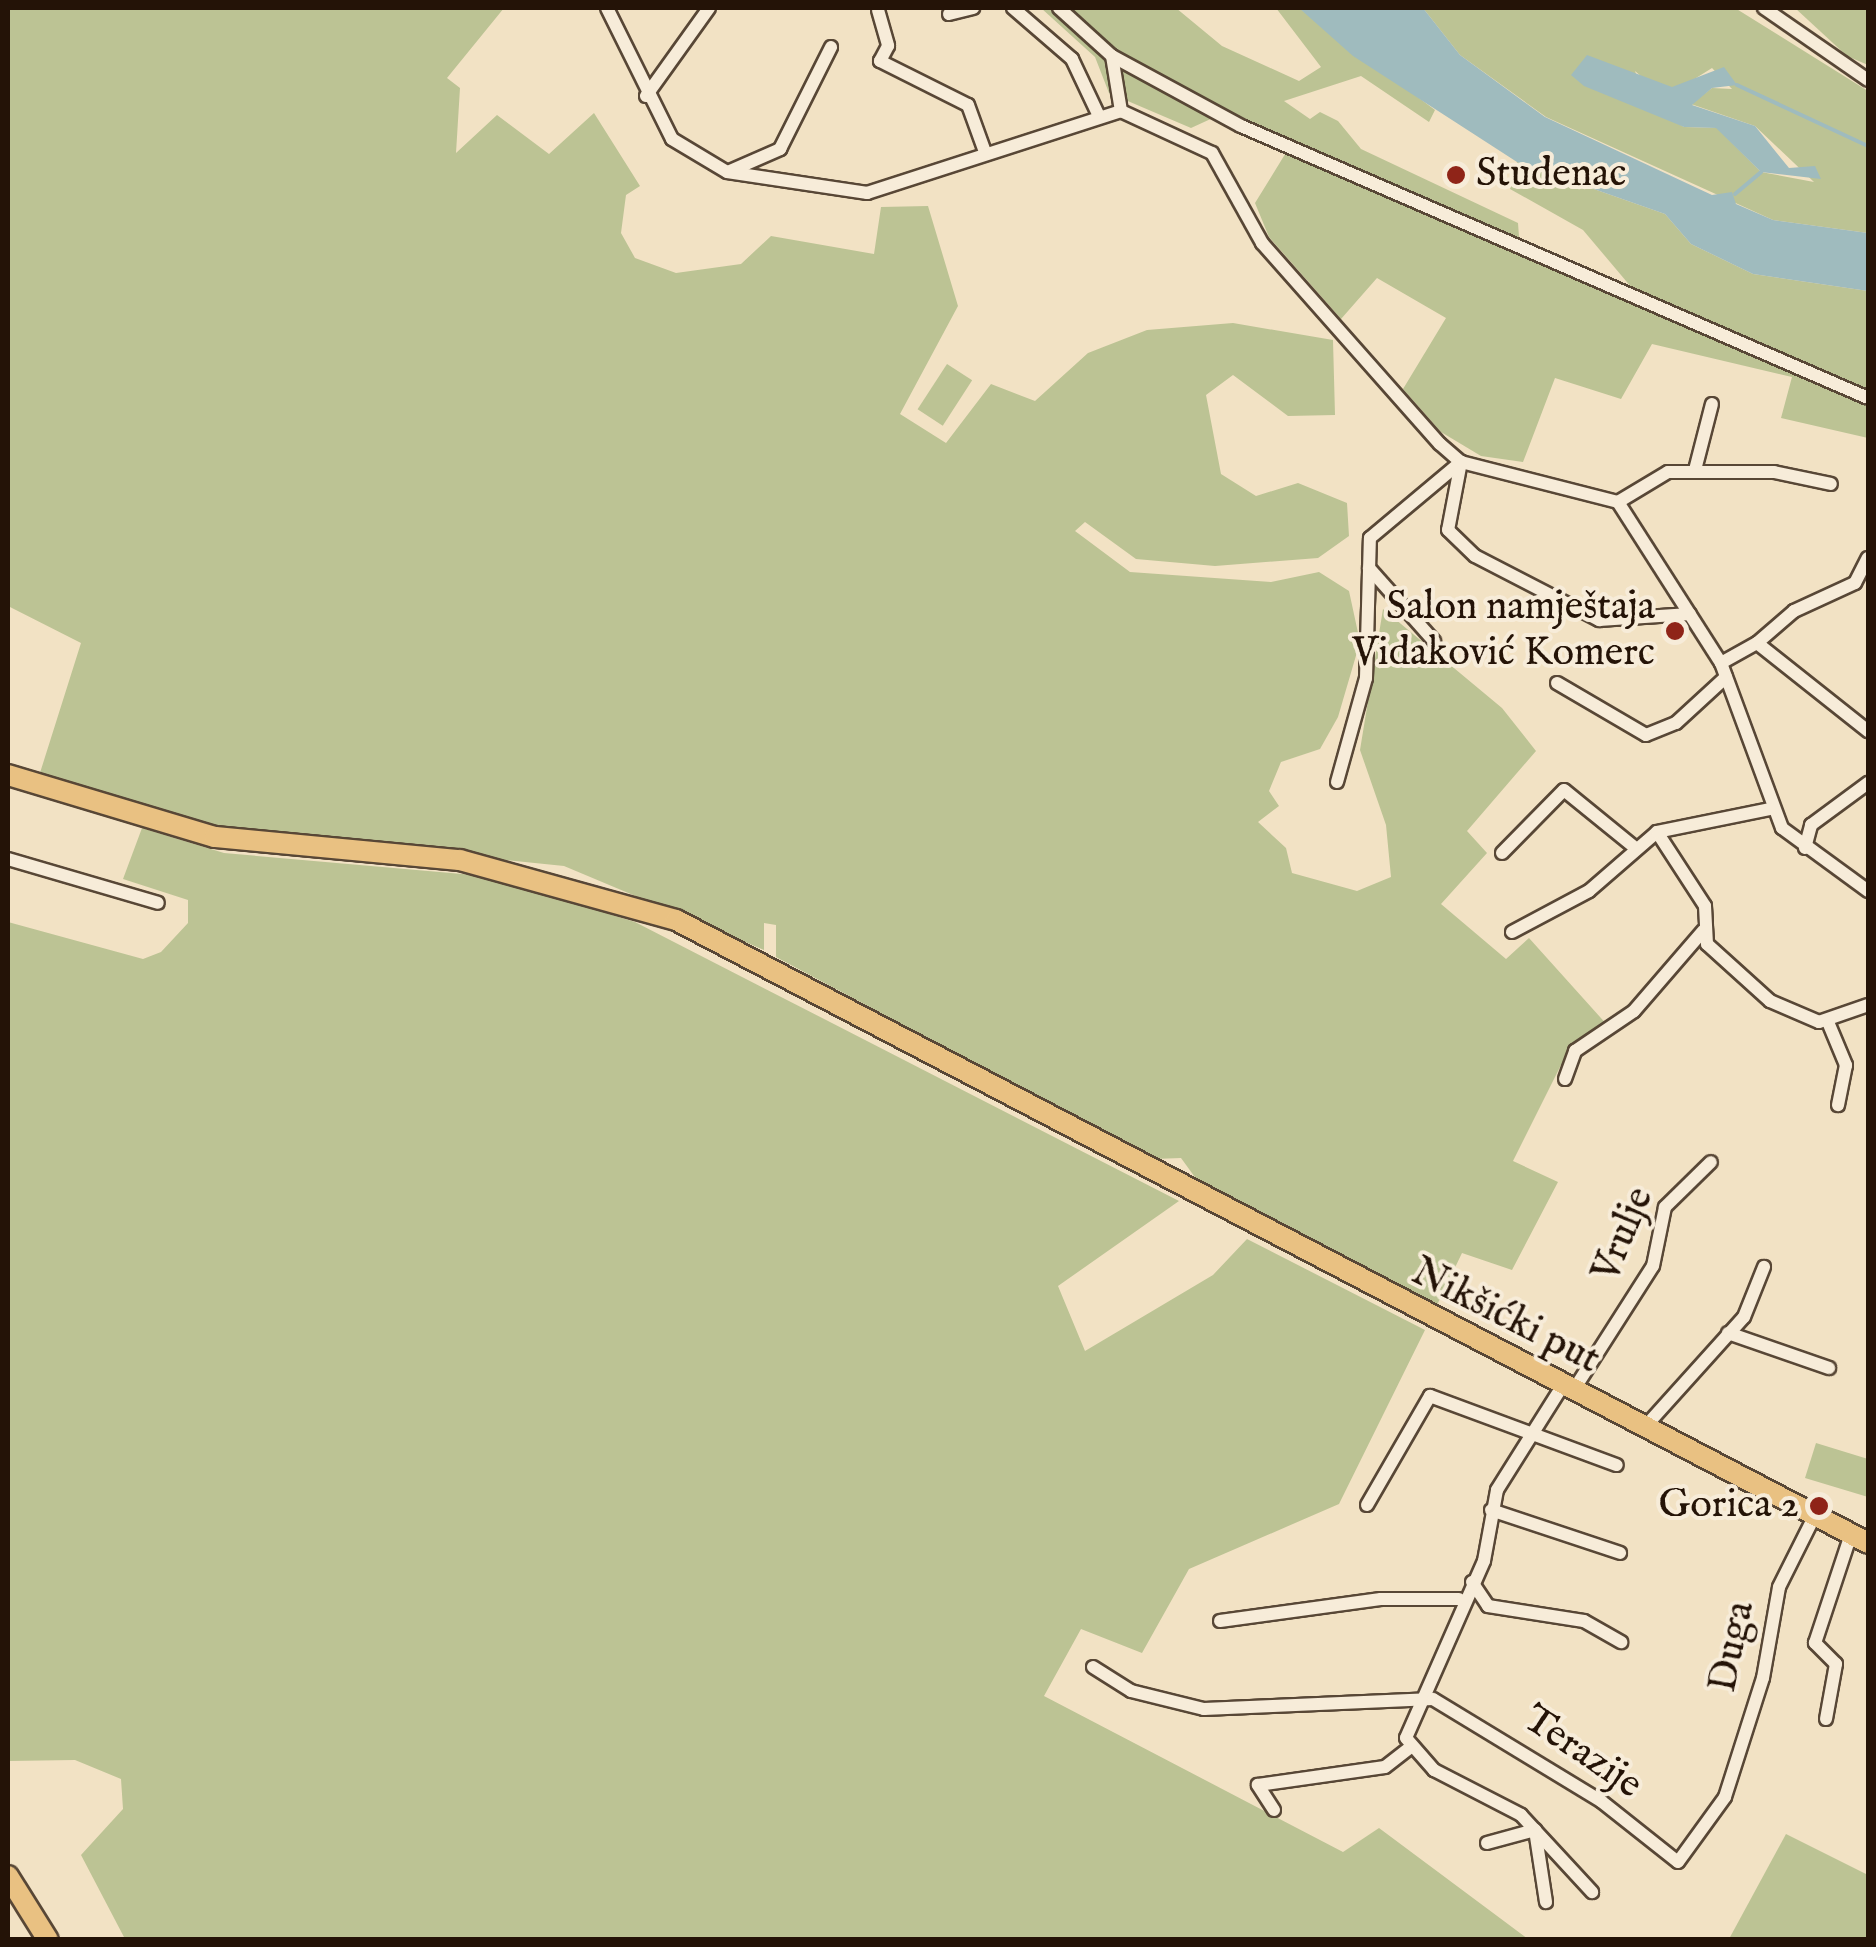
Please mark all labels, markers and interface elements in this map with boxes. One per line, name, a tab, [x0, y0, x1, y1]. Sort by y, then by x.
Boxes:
place label: Studenac	[1476, 151, 1626, 199]
marker: Studenac	[1445, 164, 1467, 186]
place label: Salon namještaja Vidaković Komerc	[1352, 584, 1655, 678]
marker: Salon namještaja Vidaković Komerc	[1664, 620, 1686, 642]
street label: Vrulje	[1583, 1180, 1665, 1290]
street label: Nikšićki put	[1403, 1249, 1607, 1385]
place label: Gorica 2	[1659, 1482, 1799, 1530]
marker: Gorica 2	[1808, 1495, 1830, 1517]
street label: Duga	[1700, 1597, 1766, 1697]
street label: Terazije	[1513, 1696, 1651, 1810]

